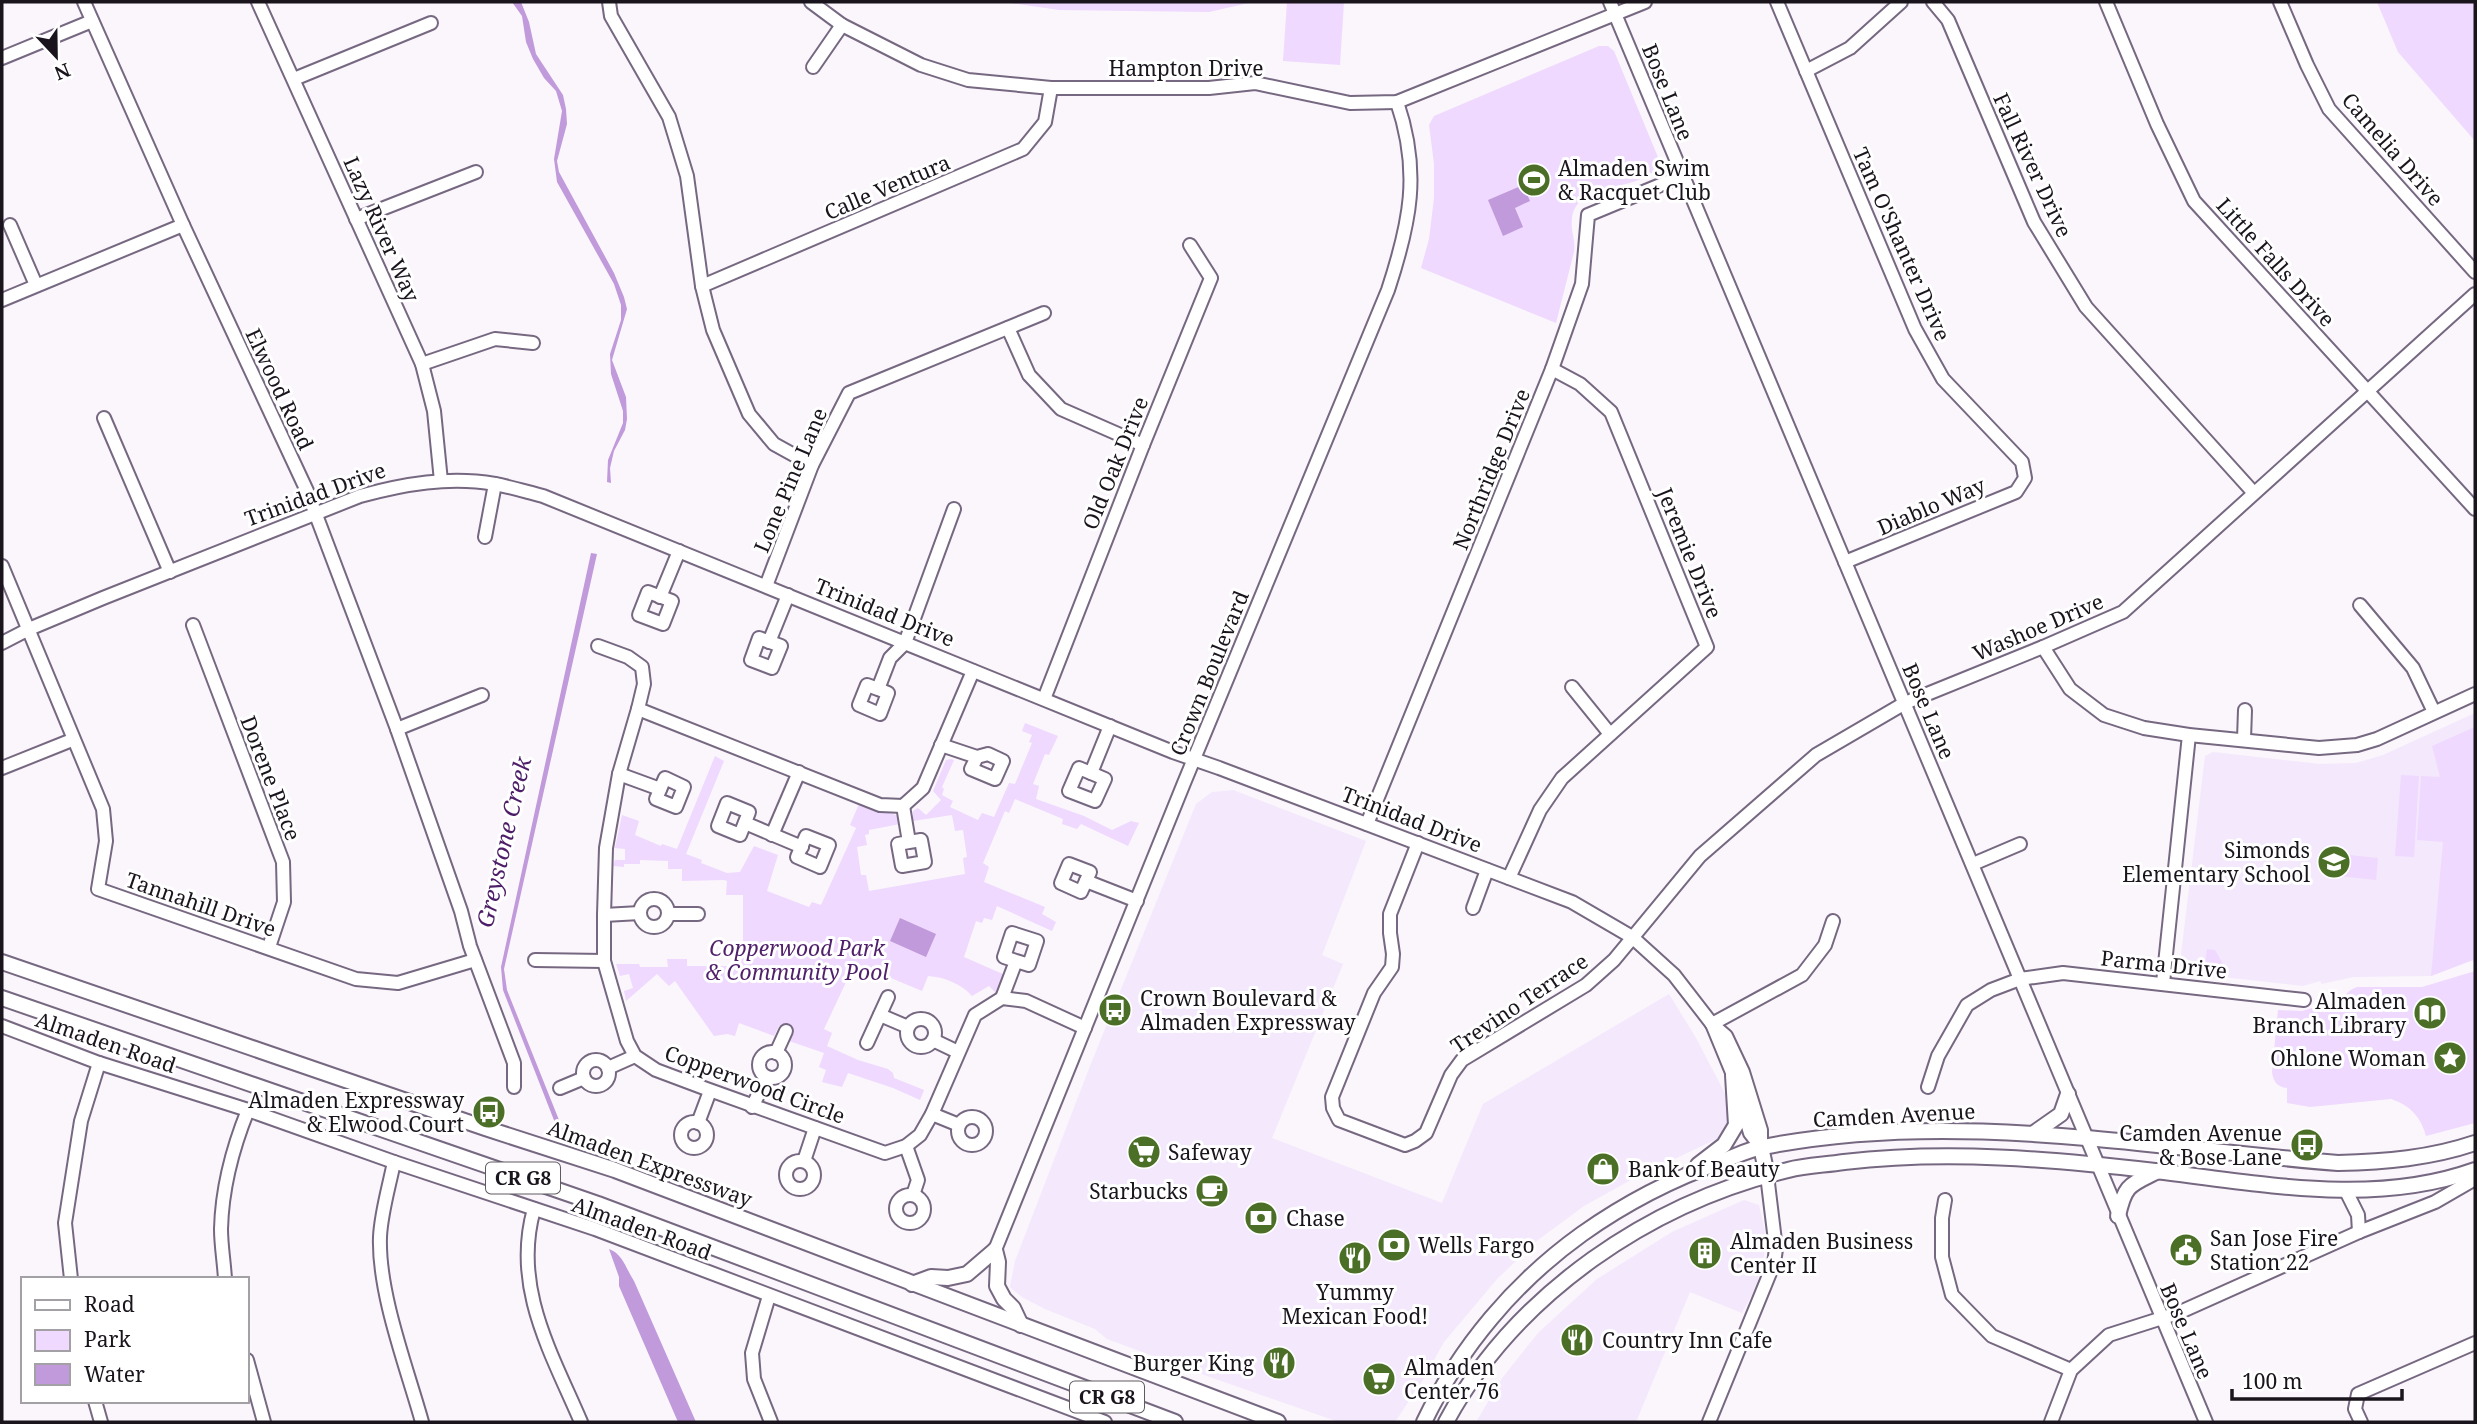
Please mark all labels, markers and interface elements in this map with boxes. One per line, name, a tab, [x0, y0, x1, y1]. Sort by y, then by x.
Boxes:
north arrow	[21, 21, 91, 91]
street label: Bose Lane	[1636, 40, 1700, 144]
street label: Hampton Drive	[1108, 54, 1264, 82]
text: N	[51, 57, 74, 87]
street label: Camelia Drive	[2336, 86, 2450, 212]
street label: Fall River Drive	[1987, 88, 2079, 242]
street label: Tam O'Shanter Drive	[1847, 143, 1957, 345]
street label: Calle Ventura	[820, 148, 954, 226]
street label: Lazy River Way	[337, 152, 427, 306]
place label: Almaden Swim & Racquet Club	[1558, 154, 1711, 206]
sports icon: Almaden Swim & Racquet Club	[1515, 161, 1553, 199]
street label: Little Falls Drive	[2211, 192, 2341, 332]
street label: Elwood Road	[240, 324, 320, 454]
street label: Northridge Drive	[1446, 384, 1536, 554]
street label: Old Oak Drive	[1076, 392, 1154, 534]
street label: Lone Pine Lane	[747, 403, 833, 557]
street label: Trinidad Drive	[241, 456, 389, 532]
street label: Diablo Way	[1873, 471, 1989, 541]
street label: Jeremie Drive	[1651, 483, 1729, 622]
street label: Trinidad Drive	[811, 571, 959, 653]
street label: Crown Boulevard	[1163, 586, 1255, 760]
street label: Washoe Drive	[1968, 587, 2108, 667]
street label: Bose Lane	[1896, 659, 1962, 763]
street label: Dorene Place	[234, 712, 308, 844]
water label: Greystone Creek	[468, 753, 538, 930]
street label: Trinidad Drive	[1338, 779, 1486, 859]
place label: Simonds Elementary School	[2122, 836, 2310, 888]
school or university icon: Simonds Elementary School	[2315, 843, 2353, 881]
street label: Tannahill Drive	[122, 865, 280, 943]
park label: Copperwood Park & Community Pool	[705, 934, 889, 986]
street label: Parma Drive	[2099, 943, 2229, 985]
street label: Trevino Terrace	[1445, 947, 1593, 1059]
place label: Crown Boulevard & Almaden Expressway	[1140, 984, 1356, 1036]
place label: Almaden Branch Library	[2253, 987, 2406, 1039]
bus stop icon: Crown Boulevard & Almaden Expressway	[1096, 991, 1134, 1029]
library icon: Almaden Branch Library	[2411, 994, 2449, 1032]
street label: Almaden Road	[32, 1005, 180, 1079]
street label: Copperwood Circle	[661, 1038, 849, 1130]
place icon: Ohlone Woman	[2431, 1039, 2469, 1077]
place label: Ohlone Woman	[2270, 1044, 2426, 1072]
place label: Almaden Expressway & Elwood Court	[248, 1086, 464, 1138]
bus stop icon: Almaden Expressway & Elwood Court	[470, 1093, 508, 1131]
street label: Camden Avenue	[1812, 1097, 1976, 1133]
street label: Almaden Expressway	[544, 1113, 756, 1213]
place label: Camden Avenue & Bose Lane	[2119, 1119, 2282, 1171]
bus stop icon: Camden Avenue & Bose Lane	[2288, 1126, 2326, 1164]
supermarket icon: Safeway	[1125, 1133, 1163, 1171]
place label: Safeway	[1168, 1138, 1252, 1166]
shop icon: Bank of Beauty	[1584, 1150, 1622, 1188]
place label: Bank of Beauty	[1628, 1155, 1780, 1183]
road number: CR G8	[486, 1162, 560, 1194]
cafe icon: Starbucks	[1193, 1172, 1231, 1210]
place label: Starbucks	[1089, 1177, 1188, 1205]
street label: Almaden Road	[568, 1190, 716, 1266]
bank icon: Chase	[1242, 1199, 1280, 1237]
place label: Chase	[1286, 1204, 1345, 1232]
place label: San Jose Fire Station 22	[2210, 1224, 2338, 1276]
bank icon: Wells Fargo	[1375, 1226, 1413, 1264]
place label: Almaden Business Center II	[1730, 1227, 1913, 1279]
place label: Wells Fargo	[1418, 1231, 1535, 1259]
public building icon: San Jose Fire Station 22	[2167, 1231, 2205, 1269]
building icon: Almaden Business Center II	[1686, 1234, 1724, 1272]
restaurant icon: Yummy Mexican Food!	[1336, 1239, 1374, 1277]
legend	[21, 1277, 248, 1403]
place label: Yummy Mexican Food!	[1282, 1278, 1428, 1330]
street label: Bose Lane	[2154, 1279, 2220, 1383]
text: Road	[84, 1290, 135, 1318]
restaurant icon: Country Inn Cafe	[1558, 1321, 1596, 1359]
text: Park	[84, 1325, 131, 1353]
place label: Country Inn Cafe	[1602, 1326, 1772, 1354]
restaurant icon: Burger King	[1260, 1344, 1298, 1382]
place label: Burger King	[1133, 1349, 1255, 1377]
place label: Almaden Center 76	[1404, 1353, 1499, 1405]
scale bar	[2232, 1358, 2402, 1402]
text: Water	[84, 1360, 145, 1388]
supermarket icon: Almaden Center 76	[1360, 1360, 1398, 1398]
text: 100 m	[2242, 1367, 2303, 1395]
road number: CR G8	[1070, 1382, 1144, 1413]

